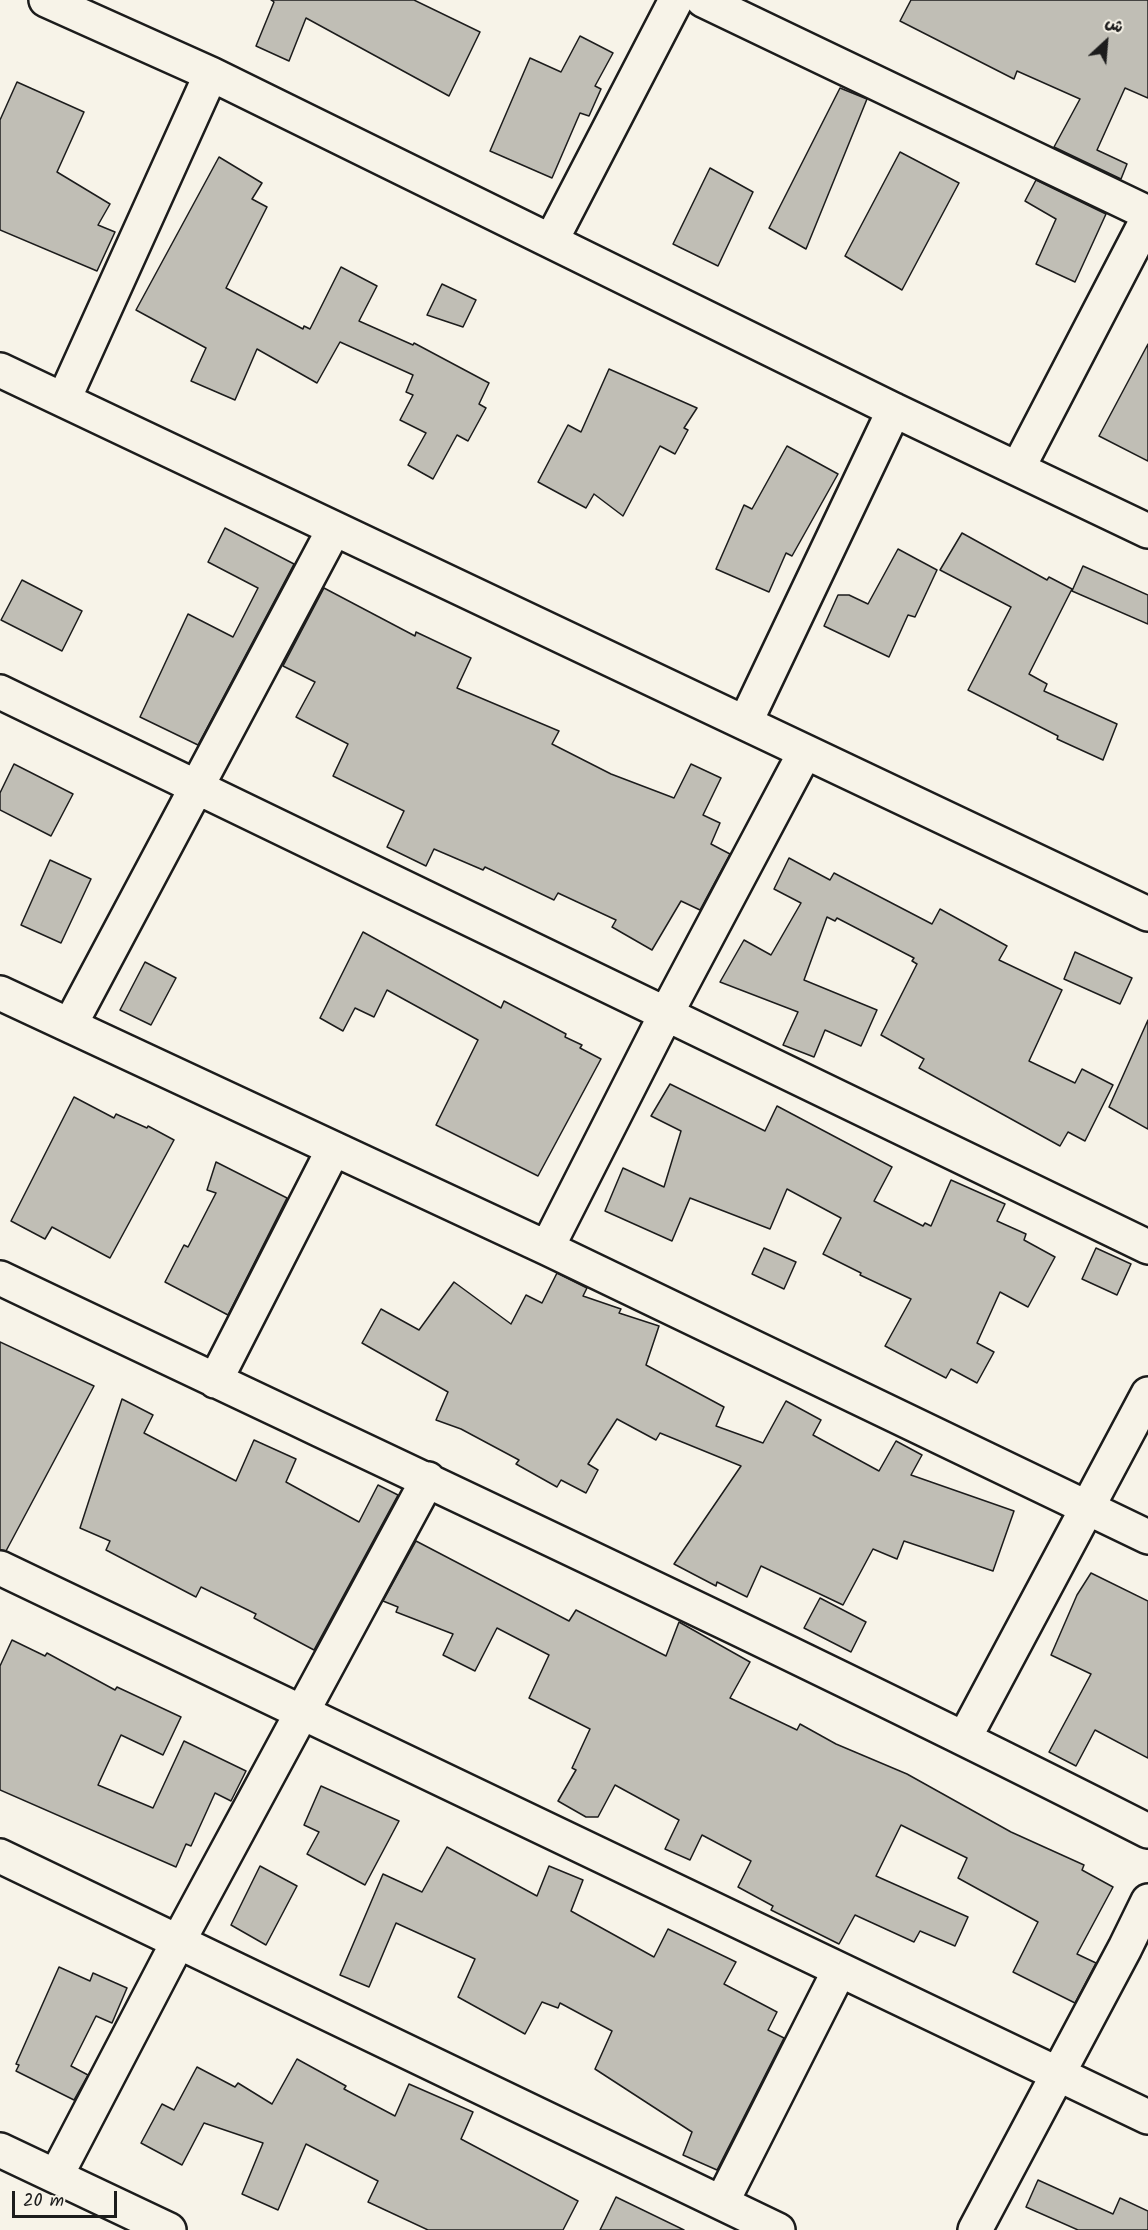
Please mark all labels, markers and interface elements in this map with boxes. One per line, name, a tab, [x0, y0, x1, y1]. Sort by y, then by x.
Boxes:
text: ش	[1101, 10, 1127, 40]
north arrow	[1076, 12, 1136, 72]
scale bar	[15, 2179, 120, 2217]
text: 20 m	[23, 2187, 64, 2216]

